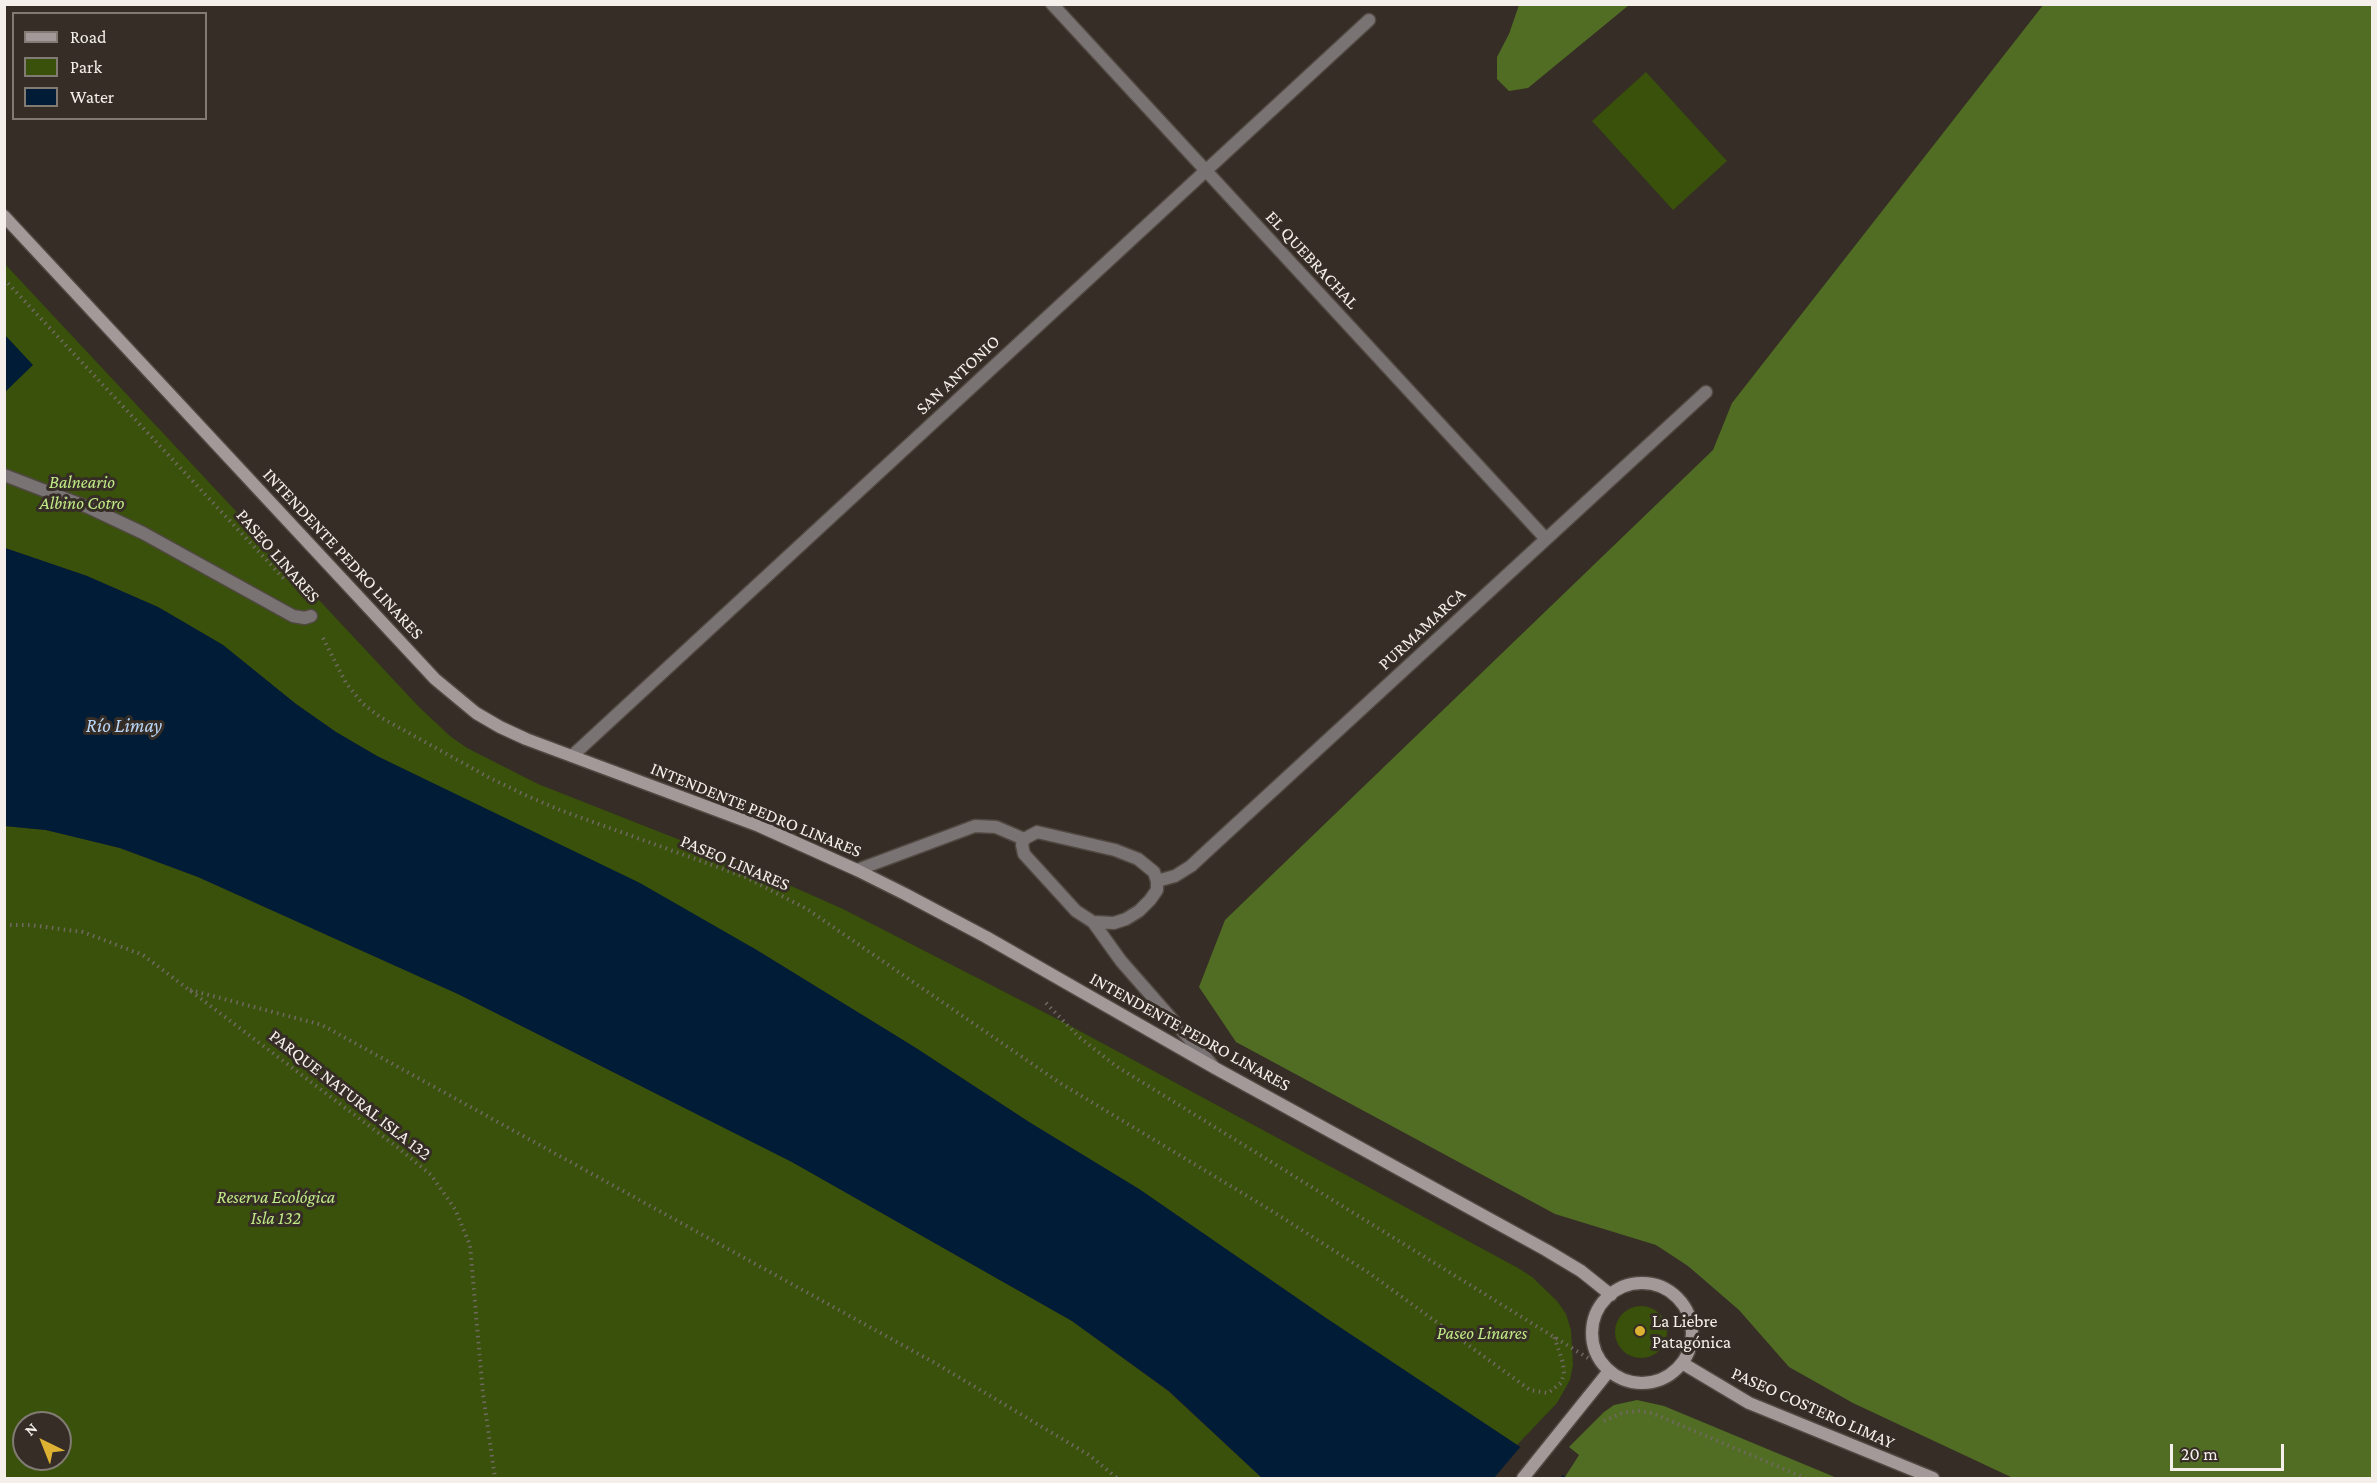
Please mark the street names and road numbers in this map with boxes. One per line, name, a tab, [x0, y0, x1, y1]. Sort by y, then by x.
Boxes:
street label: EL QUEBRACHAL	[1261, 206, 1363, 314]
street label: SAN ANTONIO	[912, 331, 1004, 419]
street label: INTENDENTE PEDRO LINARES	[258, 464, 428, 644]
street label: PASEO LINARES	[232, 505, 324, 607]
street label: PURMAMARCA	[1374, 583, 1470, 675]
street label: INTENDENTE PEDRO LINARES	[647, 758, 865, 862]
street label: PASEO LINARES	[677, 830, 793, 896]
street label: INTENDENTE PEDRO LINARES	[1086, 968, 1294, 1096]
street label: PARQUE NATURAL ISLA 132	[265, 1025, 435, 1165]
street label: PASEO COSTERO LIMAY	[1728, 1362, 1898, 1454]

